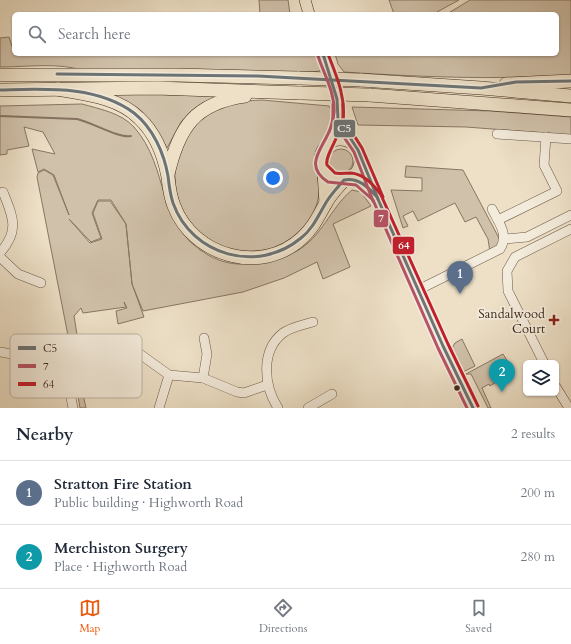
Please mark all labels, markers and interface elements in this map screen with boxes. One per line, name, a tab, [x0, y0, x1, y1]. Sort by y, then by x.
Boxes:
search box	[12, 12, 559, 56]
icon: search	[26, 23, 48, 45]
text: Search here	[58, 24, 131, 44]
line badge: C5	[333, 119, 356, 138]
text: C5	[337, 121, 351, 136]
your location	[263, 168, 283, 188]
line badge: 7	[373, 209, 389, 228]
text: 7	[378, 211, 384, 226]
line badge: 64	[392, 236, 415, 255]
text: 64	[398, 238, 410, 253]
pin: 1	[447, 261, 473, 294]
place label: Sandalwood Court	[478, 305, 545, 338]
marker: Sandalwood Court	[548, 314, 560, 326]
legend	[10, 334, 142, 398]
text: C5	[43, 341, 57, 356]
text: 7	[43, 359, 49, 374]
pin: 2	[489, 359, 515, 392]
map controls	[523, 360, 559, 396]
button: layers	[523, 360, 559, 396]
text: 64	[43, 377, 55, 392]
unlabelled marker	[452, 383, 462, 393]
text: Nearby	[16, 423, 73, 446]
text: 2 results	[511, 425, 555, 443]
text: Stratton Fire Station	[54, 474, 192, 494]
text: 1	[26, 484, 32, 502]
text: 200 m	[521, 484, 555, 502]
text: Public building · Highworth Road	[54, 494, 243, 512]
text: Merchiston Surgery	[54, 538, 188, 558]
text: 2	[26, 548, 32, 566]
text: 280 m	[521, 548, 555, 566]
text: Place · Highworth Road	[54, 558, 187, 576]
tab: Map	[79, 597, 101, 636]
tab: Directions	[259, 597, 307, 636]
tab: Saved	[465, 597, 492, 636]

